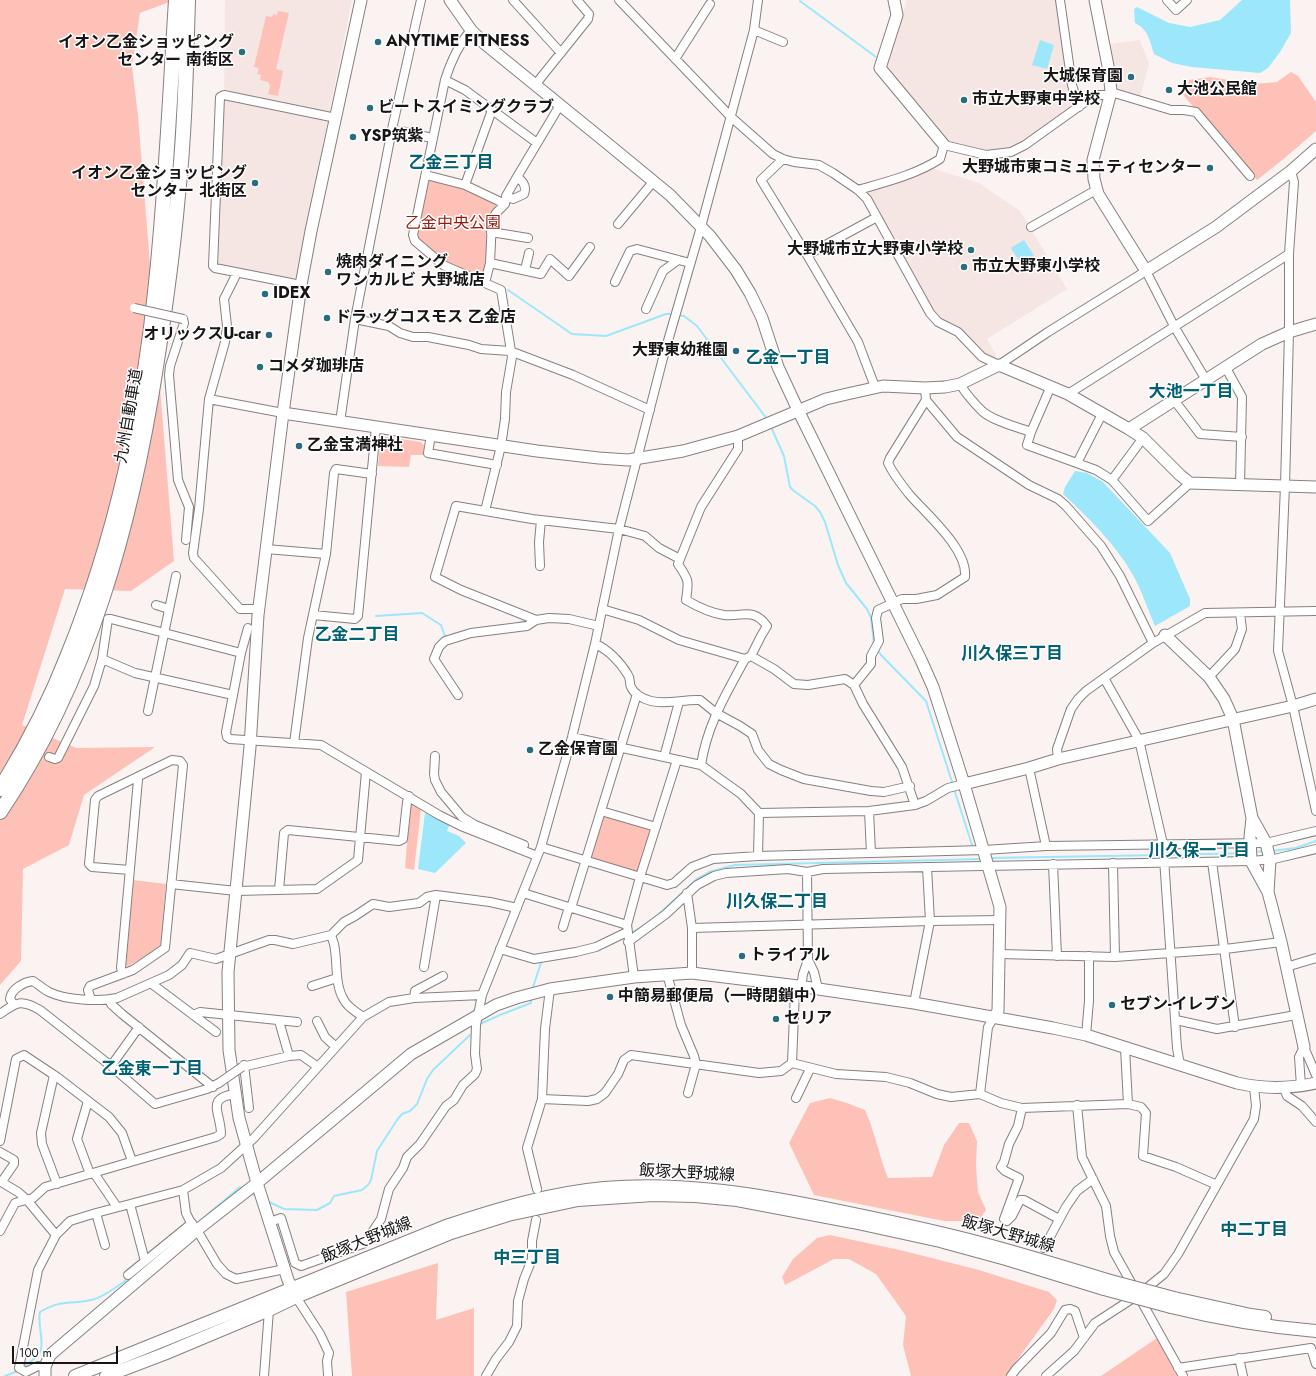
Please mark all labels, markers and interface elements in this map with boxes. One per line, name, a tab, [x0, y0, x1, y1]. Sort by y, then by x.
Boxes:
place label: ANYTIME FITNESS	[386, 32, 530, 52]
place label: イオン乙金ショッピング センター 南街区	[58, 33, 234, 71]
marker: ANYTIME FITNESS	[373, 37, 383, 47]
marker: イオン乙金ショッピング センター 南街区	[237, 47, 247, 57]
place label: 大城保育園	[1043, 67, 1123, 87]
marker: 大城保育園	[1126, 72, 1136, 82]
place label: 大池公民館	[1177, 80, 1257, 100]
marker: 大池公民館	[1164, 85, 1174, 95]
place label: 市立大野東中学校	[972, 90, 1100, 110]
marker: 市立大野東中学校	[959, 95, 969, 105]
place label: ビートスイミングクラブ	[378, 98, 554, 118]
marker: ビートスイミングクラブ	[365, 103, 375, 113]
place label: YSP筑紫	[361, 127, 424, 147]
marker: YSP筑紫	[348, 132, 358, 142]
district label: 乙金三丁目	[409, 154, 493, 174]
place label: 大野城市東コミュニティセンター	[962, 158, 1202, 178]
marker: 大野城市東コミュニティセンター	[1205, 163, 1215, 173]
place label: イオン乙金ショッピング センター 北街区	[71, 164, 247, 202]
marker: イオン乙金ショッピング センター 北街区	[250, 178, 260, 188]
park label: 乙金中央公園	[405, 214, 501, 234]
place label: 大野城市立大野東小学校	[787, 240, 963, 260]
marker: 大野城市立大野東小学校	[966, 245, 976, 255]
place label: 焼肉ダイニング ワンカルビ 大野城店	[336, 253, 485, 291]
place label: 市立大野東小学校	[972, 257, 1100, 277]
marker: 市立大野東小学校	[959, 262, 969, 272]
marker: 焼肉ダイニング ワンカルビ 大野城店	[323, 267, 333, 277]
place label: IDEX	[273, 284, 310, 304]
marker: IDEX	[260, 289, 270, 299]
place label: ドラッグコスモス 乙金店	[335, 308, 516, 328]
marker: ドラッグコスモス 乙金店	[322, 313, 332, 323]
place label: オリックスU-car	[143, 325, 261, 345]
marker: オリックスU-car	[264, 330, 274, 340]
place label: 大野東幼稚園	[632, 341, 728, 361]
marker: 大野東幼稚園	[731, 346, 741, 356]
district label: 乙金一丁目	[746, 349, 830, 369]
place label: コメダ珈琲店	[268, 357, 364, 377]
marker: コメダ珈琲店	[255, 362, 265, 372]
street label: 九州自動車道	[112, 367, 148, 465]
district label: 大池一丁目	[1149, 383, 1233, 403]
place label: 乙金宝満神社	[307, 436, 403, 456]
marker: 乙金宝満神社	[294, 441, 304, 451]
district label: 乙金二丁目	[315, 626, 399, 646]
district label: 川久保三丁目	[961, 645, 1063, 665]
place label: 乙金保育園	[538, 740, 618, 760]
marker: 乙金保育園	[525, 745, 535, 755]
district label: 川久保一丁目	[1148, 842, 1250, 862]
district label: 川久保二丁目	[726, 893, 828, 913]
place label: トライアル	[750, 946, 830, 966]
marker: トライアル	[737, 951, 747, 961]
place label: 中簡易郵便局（一時閉鎖中）	[618, 987, 826, 1007]
marker: 中簡易郵便局（一時閉鎖中）	[605, 992, 615, 1002]
place label: セブン-イレブン	[1120, 995, 1236, 1015]
marker: セブン-イレブン	[1107, 1000, 1117, 1010]
place label: セリア	[784, 1009, 832, 1029]
marker: セリア	[771, 1014, 781, 1024]
district label: 乙金東一丁目	[101, 1060, 203, 1080]
street label: 飯塚大野城線	[639, 1162, 735, 1186]
street label: 飯塚大野城線	[959, 1213, 1057, 1257]
street label: 飯塚大野城線	[319, 1214, 415, 1268]
district label: 中二丁目	[1220, 1221, 1288, 1241]
district label: 中三丁目	[493, 1249, 561, 1269]
scale bar	[14, 1338, 120, 1364]
text: 100 m	[19, 1344, 52, 1362]

